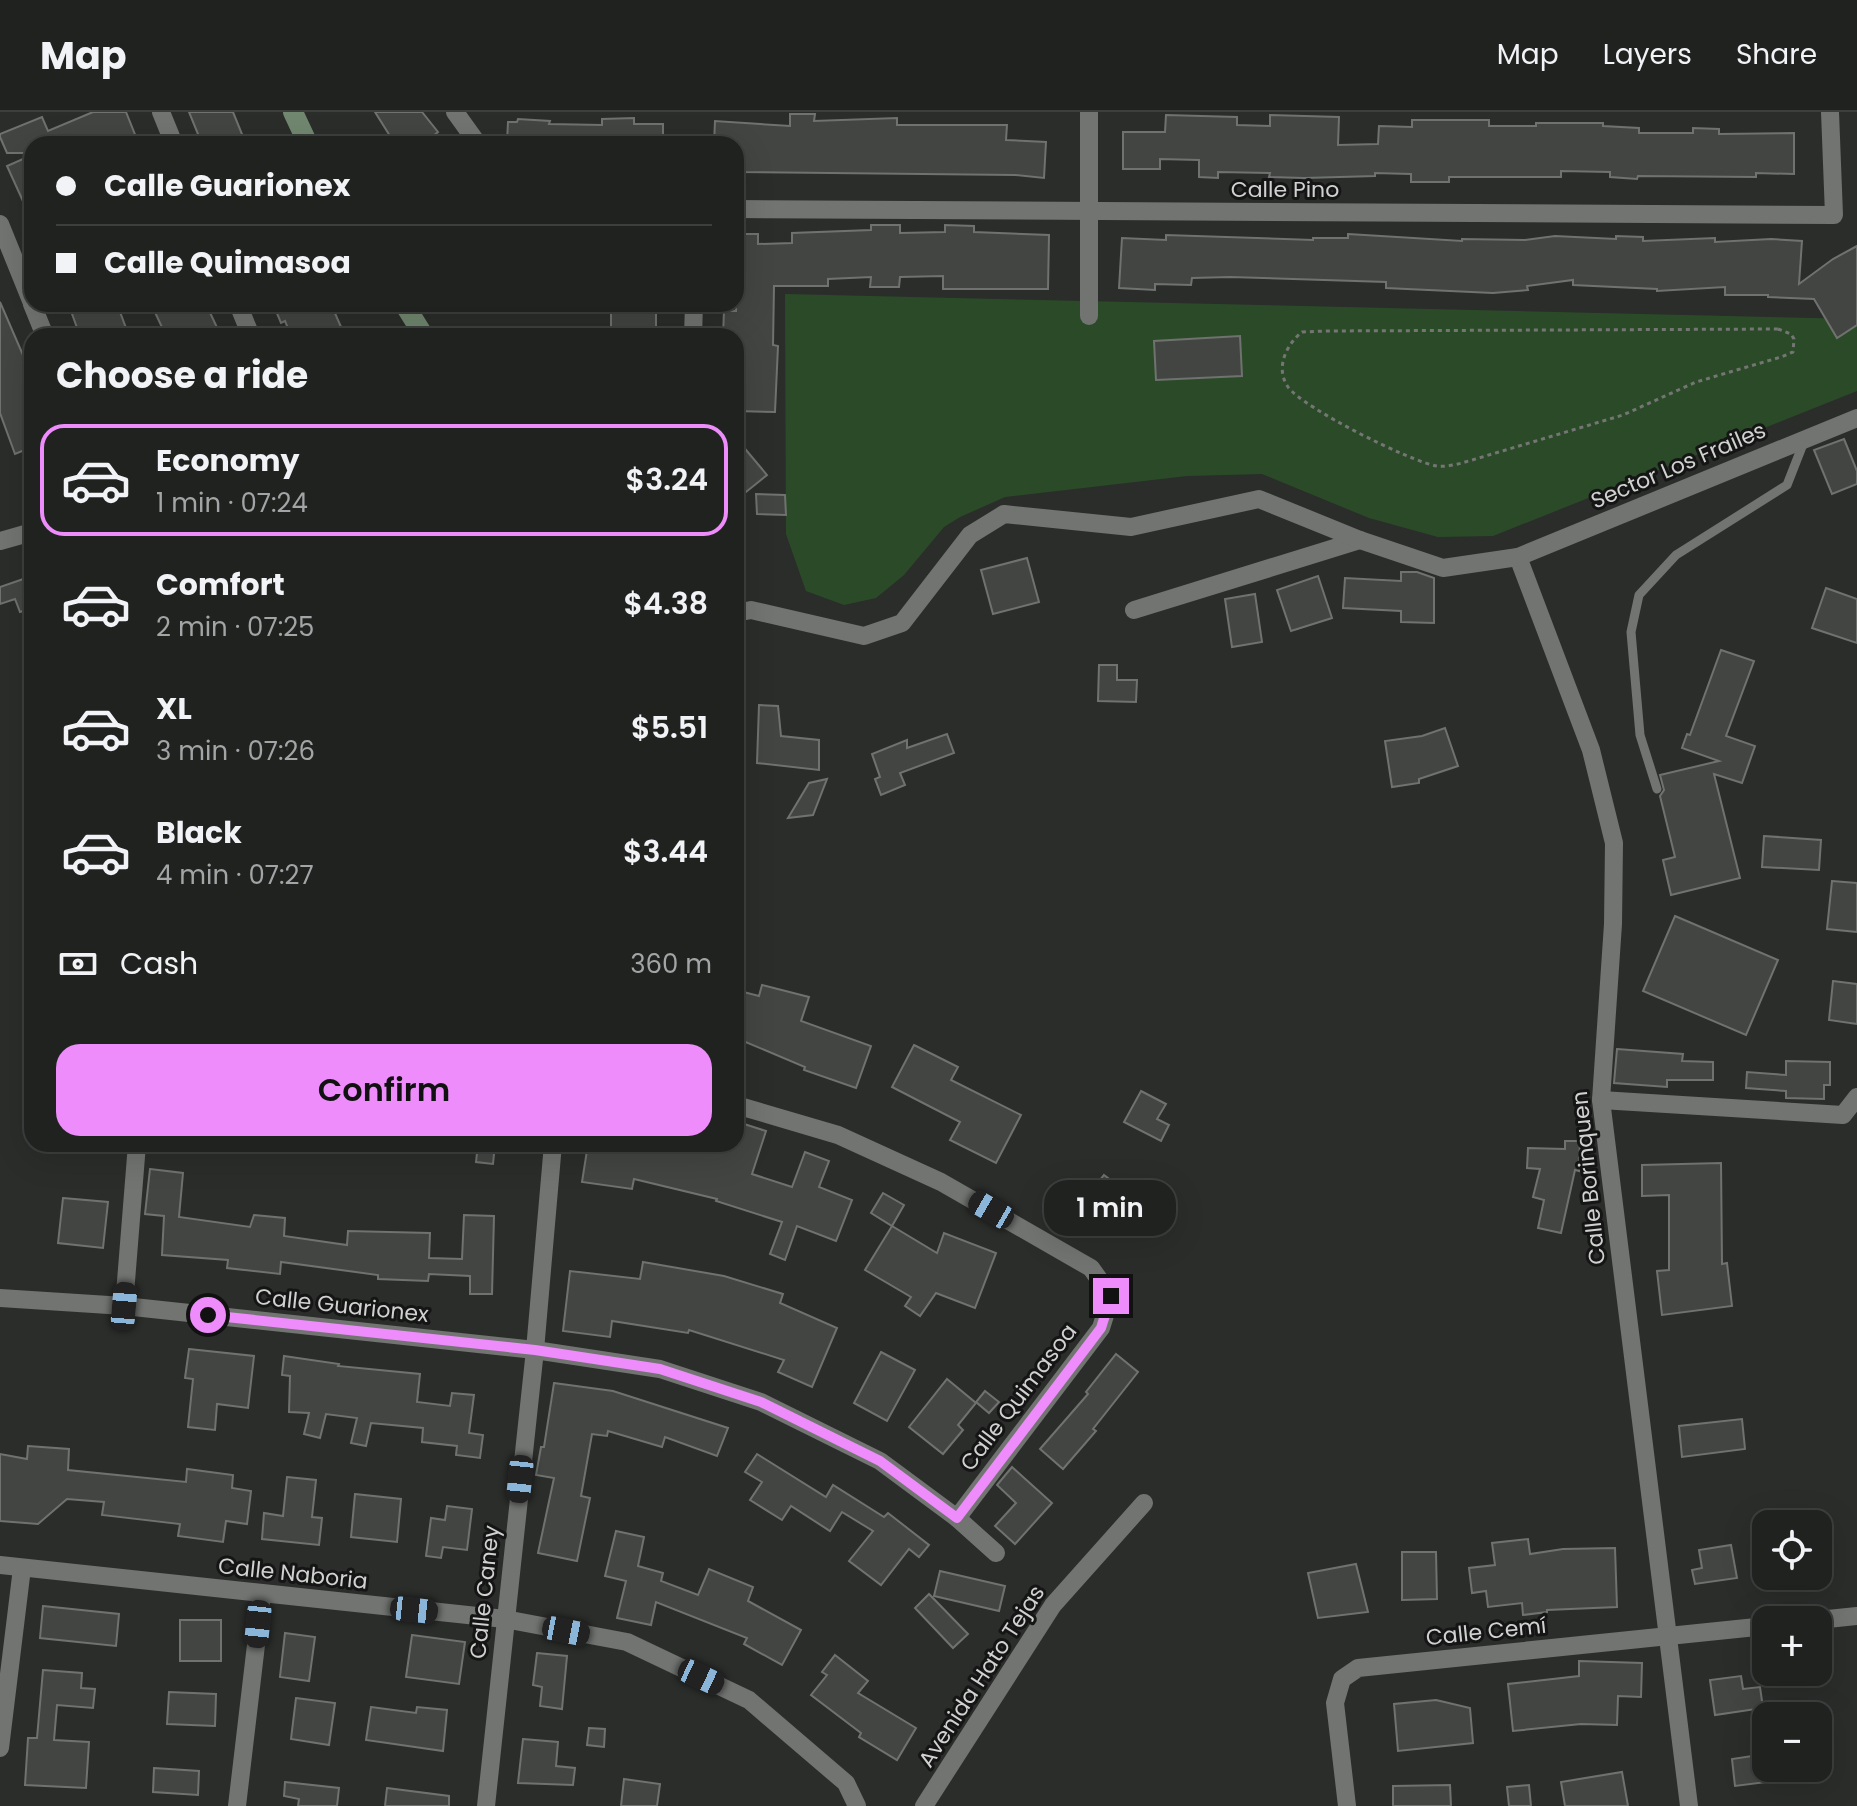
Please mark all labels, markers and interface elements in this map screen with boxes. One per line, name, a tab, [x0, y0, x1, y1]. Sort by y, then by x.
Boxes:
text: Map	[40, 29, 127, 82]
text: Map	[1497, 35, 1559, 74]
text: Layers	[1603, 35, 1692, 74]
text: Share	[1736, 35, 1817, 74]
text: Calle Guarionex	[104, 164, 350, 207]
street label: Calle Pino	[1231, 174, 1339, 205]
text: Calle Quimasoa	[104, 241, 351, 284]
text: Choose a ride	[56, 350, 308, 401]
street label: Sector Los Frailes	[1586, 415, 1770, 516]
text: Economy	[156, 439, 300, 482]
icon: car	[60, 444, 132, 516]
text: $3.24	[626, 458, 708, 501]
text: 1 min · 07:24	[156, 485, 308, 521]
text: Comfort	[156, 563, 285, 606]
icon: car	[60, 568, 132, 640]
text: $4.38	[623, 582, 708, 625]
text: 2 min · 07:25	[156, 609, 314, 645]
text: XL	[156, 687, 192, 730]
icon: car	[60, 692, 132, 764]
text: $5.51	[631, 706, 708, 749]
text: 3 min · 07:26	[156, 733, 315, 769]
text: Black	[156, 811, 242, 854]
icon: car	[60, 816, 132, 888]
text: $3.44	[623, 830, 708, 873]
text: 4 min · 07:27	[156, 857, 314, 893]
icon: cash	[56, 942, 100, 986]
text: Cash	[120, 942, 198, 985]
text: 360 m	[630, 946, 712, 982]
button: Confirm	[56, 1044, 712, 1136]
street label: Calle Borinquen	[1564, 1090, 1613, 1266]
callout: 1 min	[1045, 1180, 1177, 1236]
car	[964, 1188, 1018, 1232]
text: 1 min	[1076, 1190, 1144, 1226]
route end	[1093, 1278, 1129, 1314]
car	[110, 1281, 138, 1331]
street label: Calle Guarionex	[254, 1281, 431, 1330]
route start	[190, 1297, 226, 1333]
street label: Calle Quimasoa	[953, 1317, 1084, 1477]
car	[506, 1454, 534, 1504]
map controls	[1752, 1510, 1832, 1782]
button: locate	[1752, 1510, 1832, 1590]
street label: Calle Caney	[462, 1523, 507, 1660]
street label: Calle Naboria	[217, 1550, 369, 1597]
street label: Avenida Hato Tejas	[911, 1579, 1052, 1773]
car	[389, 1596, 439, 1624]
car	[244, 1599, 272, 1649]
button: +	[1752, 1606, 1832, 1686]
street label: Calle Cemí	[1424, 1610, 1548, 1653]
car	[540, 1615, 592, 1647]
car	[674, 1656, 728, 1698]
button: −	[1752, 1702, 1832, 1782]

